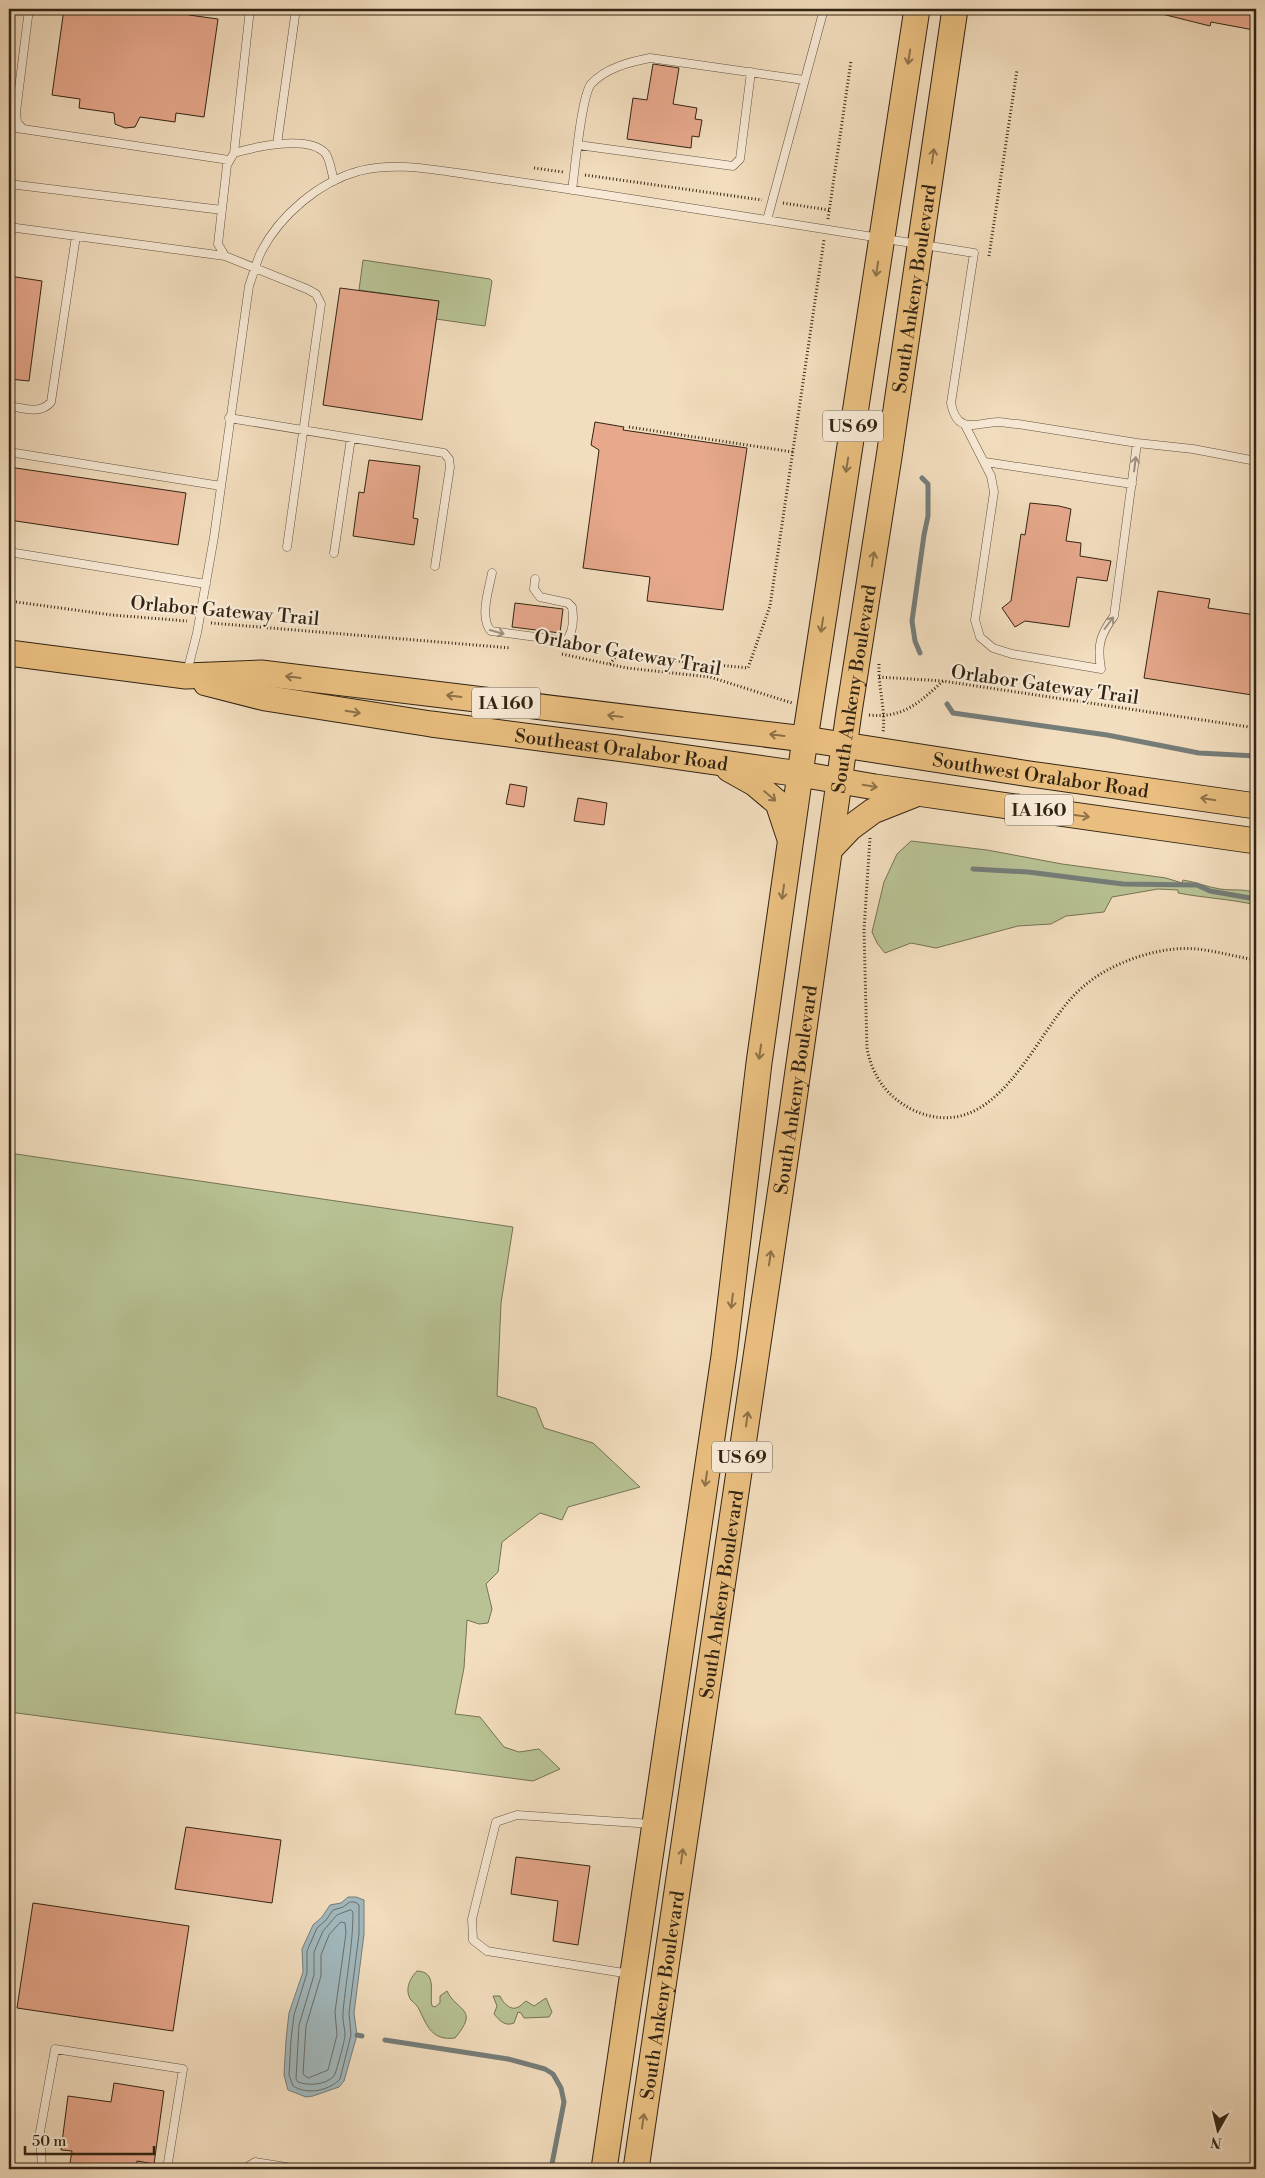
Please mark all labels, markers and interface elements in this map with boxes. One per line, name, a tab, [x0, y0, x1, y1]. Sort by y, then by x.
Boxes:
one-way arrow	[904, 49, 914, 65]
one-way arrow	[928, 148, 938, 164]
street label: South Ankeny Boulevard	[888, 182, 942, 395]
one-way arrow	[871, 261, 881, 277]
road number: US 69	[823, 411, 883, 442]
one-way arrow	[842, 456, 852, 472]
one-way arrow	[1130, 456, 1140, 472]
one-way arrow	[868, 551, 878, 567]
street label: South Ankeny Boulevard	[827, 583, 882, 795]
street label: Orlabor Gateway Trail	[130, 591, 321, 631]
one-way arrow	[1104, 616, 1114, 630]
one-way arrow	[817, 617, 827, 633]
street label: Orlabor Gateway Trail	[532, 625, 724, 681]
one-way arrow	[489, 627, 505, 637]
street label: Orlabor Gateway Trail	[949, 660, 1141, 710]
one-way arrow	[285, 672, 301, 682]
road number: IA 160	[472, 688, 540, 718]
one-way arrow	[446, 691, 462, 701]
one-way arrow	[345, 707, 361, 717]
one-way arrow	[608, 711, 624, 721]
street label: Southeast Oralabor Road	[513, 724, 730, 777]
one-way arrow	[769, 730, 785, 740]
street label: Southwest Oralabor Road	[931, 748, 1150, 804]
one-way arrow	[861, 782, 877, 792]
one-way arrow	[764, 791, 777, 802]
one-way arrow	[1200, 793, 1216, 803]
road number: IA 160	[1005, 794, 1073, 826]
one-way arrow	[1074, 812, 1090, 822]
one-way arrow	[778, 883, 788, 899]
street label: South Ankeny Boulevard	[769, 984, 823, 1196]
one-way arrow	[755, 1044, 765, 1060]
one-way arrow	[766, 1250, 776, 1266]
one-way arrow	[727, 1292, 737, 1308]
one-way arrow	[742, 1411, 752, 1427]
road number: US 69	[712, 1441, 772, 1472]
one-way arrow	[700, 1471, 710, 1487]
street label: South Ankeny Boulevard	[695, 1488, 749, 1700]
one-way arrow	[678, 1849, 688, 1865]
street label: South Ankeny Boulevard	[635, 1889, 690, 2101]
north arrow	[1192, 2106, 1242, 2156]
one-way arrow	[639, 2113, 649, 2129]
scale bar	[25, 2123, 154, 2155]
text: 50 m	[32, 2132, 66, 2151]
text: N	[1210, 2132, 1223, 2152]

